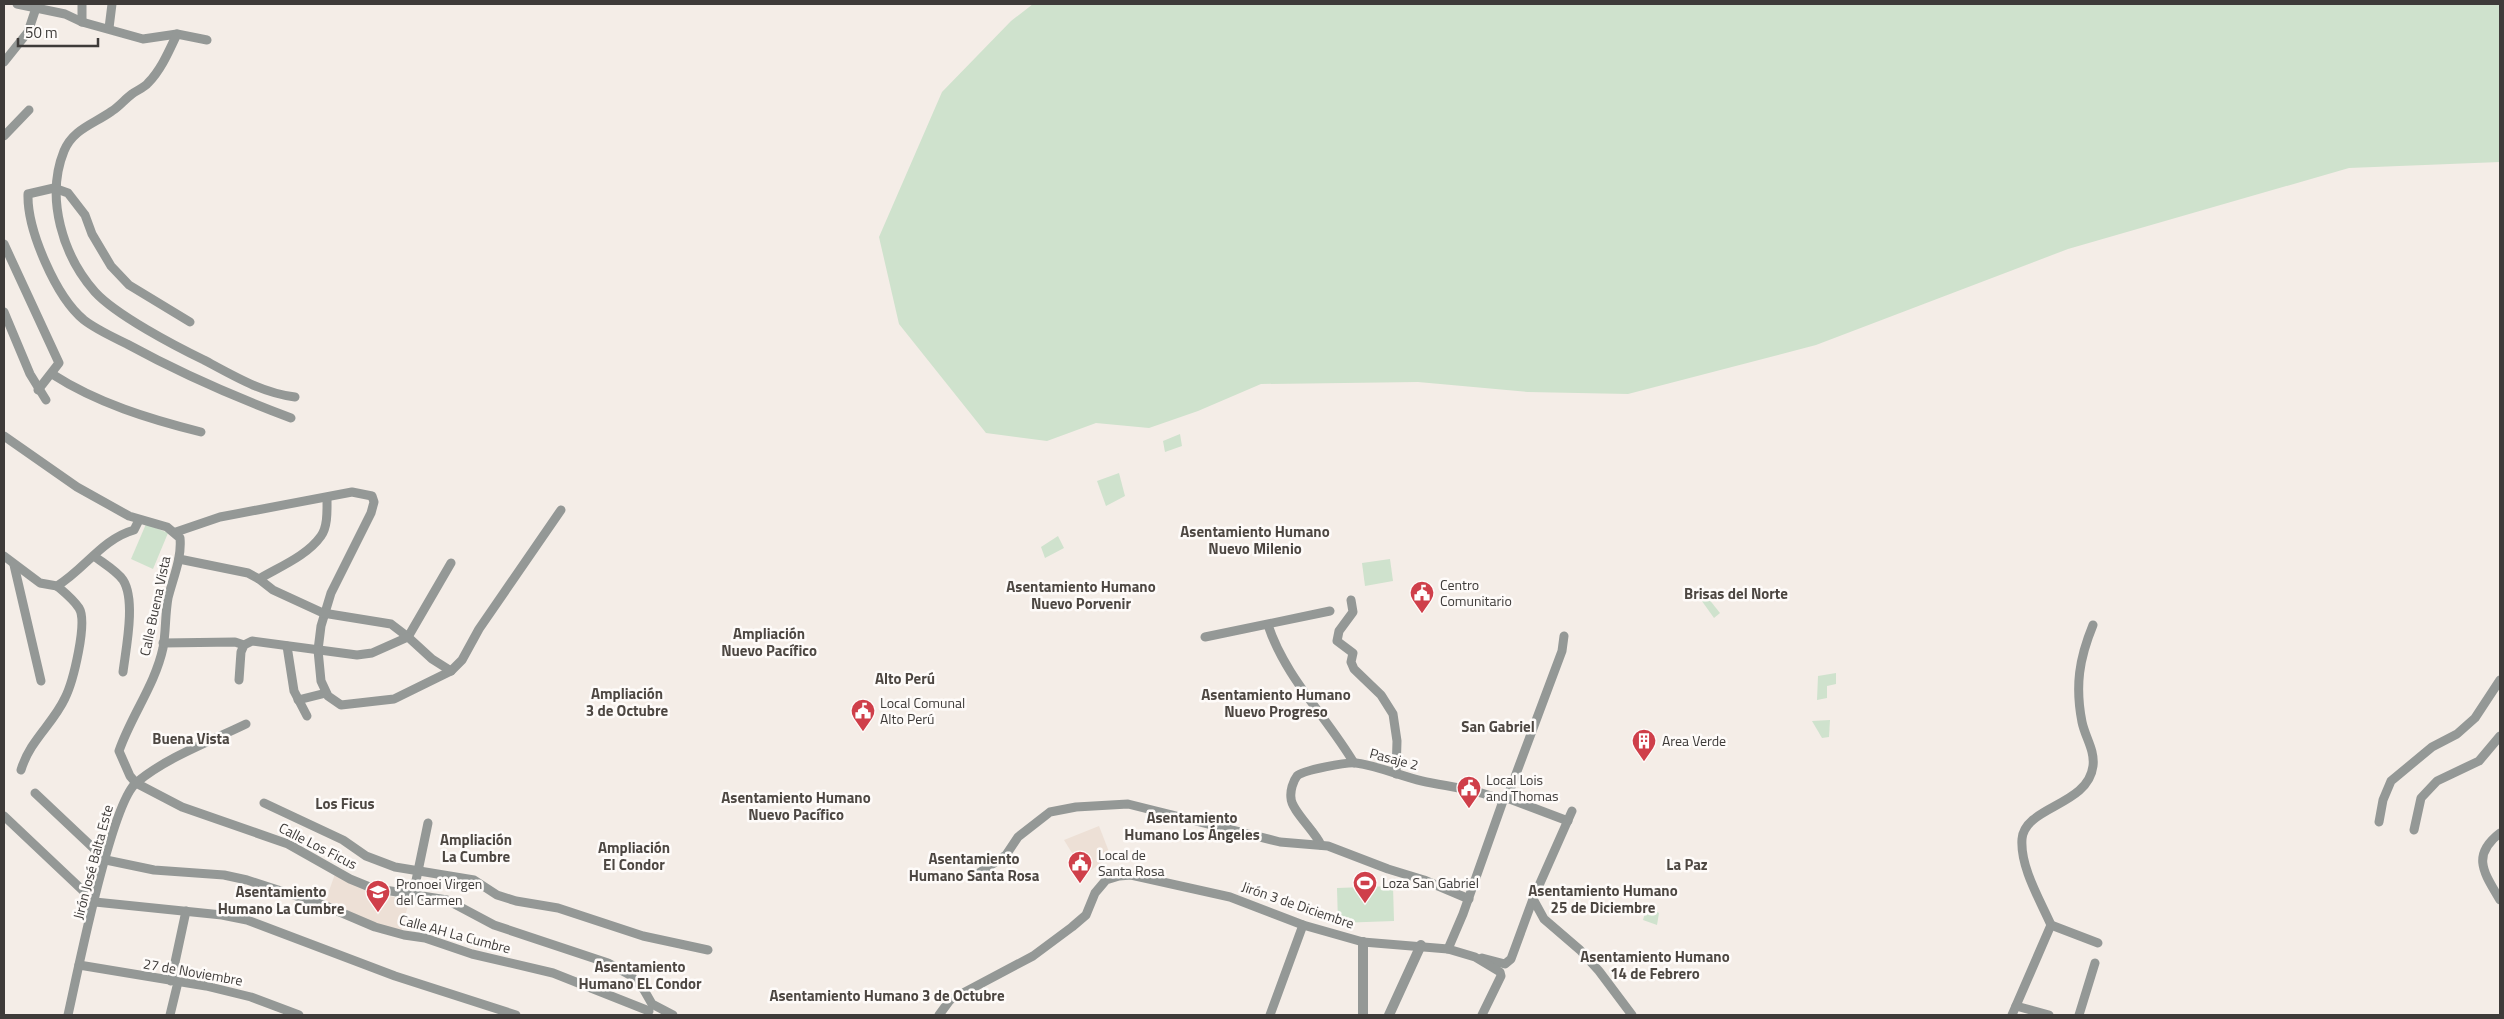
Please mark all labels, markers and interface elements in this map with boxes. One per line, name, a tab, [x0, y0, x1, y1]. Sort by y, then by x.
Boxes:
scale bar	[18, 15, 98, 47]
text: 50 m	[25, 21, 58, 44]
district label: Asentamiento Humano Nuevo Milenio	[1180, 520, 1330, 560]
street label: Calle Buena Vista	[134, 554, 175, 658]
place label: Centro Comunitario	[1440, 574, 1512, 611]
district label: Asentamiento Humano Nuevo Porvenir	[1006, 575, 1156, 615]
public building icon: Centro Comunitario	[1409, 580, 1435, 614]
district label: Brisas del Norte	[1684, 582, 1788, 605]
district label: Ampliación Nuevo Pacífico	[721, 622, 817, 662]
district label: Alto Perú	[875, 667, 935, 690]
district label: Ampliación 3 de Octubre	[586, 682, 669, 722]
district label: Asentamiento Humano Nuevo Progreso	[1201, 683, 1351, 723]
place label: Local Comunal Alto Perú	[880, 692, 965, 729]
public building icon: Local Comunal Alto Perú	[850, 698, 876, 732]
district label: San Gabriel	[1461, 715, 1535, 738]
district label: Buena Vista	[152, 727, 230, 750]
building icon: Area Verde	[1631, 728, 1657, 762]
place label: Area Verde	[1662, 730, 1726, 751]
street label: Pasaje 2	[1367, 742, 1421, 775]
place label: Local Lois and Thomas	[1486, 769, 1559, 806]
public building icon: Local Lois and Thomas	[1456, 775, 1482, 809]
district label: Asentamiento Humano Nuevo Pacífico	[721, 786, 871, 826]
district label: Los Ficus	[315, 792, 375, 815]
street label: Jirón José Balta Este	[67, 802, 118, 922]
district label: Asentamiento Humano Los Ángeles	[1124, 806, 1260, 846]
street label: Calle Los Ficus	[275, 817, 361, 874]
district label: Ampliación La Cumbre	[440, 828, 512, 868]
district label: Ampliación El Condor	[598, 836, 670, 876]
place label: Local de Santa Rosa	[1098, 844, 1165, 881]
district label: Asentamiento Humano Santa Rosa	[909, 847, 1040, 887]
public building icon: Local de Santa Rosa	[1067, 850, 1093, 884]
district label: La Paz	[1666, 853, 1708, 876]
sports icon: Loza San Gabriel	[1352, 870, 1378, 904]
place label: Loza San Gabriel	[1382, 872, 1479, 893]
place label: Pronoei Virgen del Carmen	[396, 873, 482, 910]
street label: Jirón 3 de Diciembre	[1239, 875, 1357, 934]
school or university icon: Pronoei Virgen del Carmen	[365, 879, 391, 913]
district label: Asentamiento Humano 25 de Diciembre	[1528, 879, 1678, 919]
district label: Asentamiento Humano La Cumbre	[218, 880, 345, 920]
street label: Calle AH La Cumbre	[397, 909, 513, 958]
district label: Asentamiento Humano 14 de Febrero	[1580, 945, 1730, 985]
street label: 27 de Noviembre	[142, 952, 244, 991]
district label: Asentamiento Humano EL Condor	[578, 955, 702, 995]
district label: Asentamiento Humano 3 de Octubre	[769, 984, 1005, 1007]

